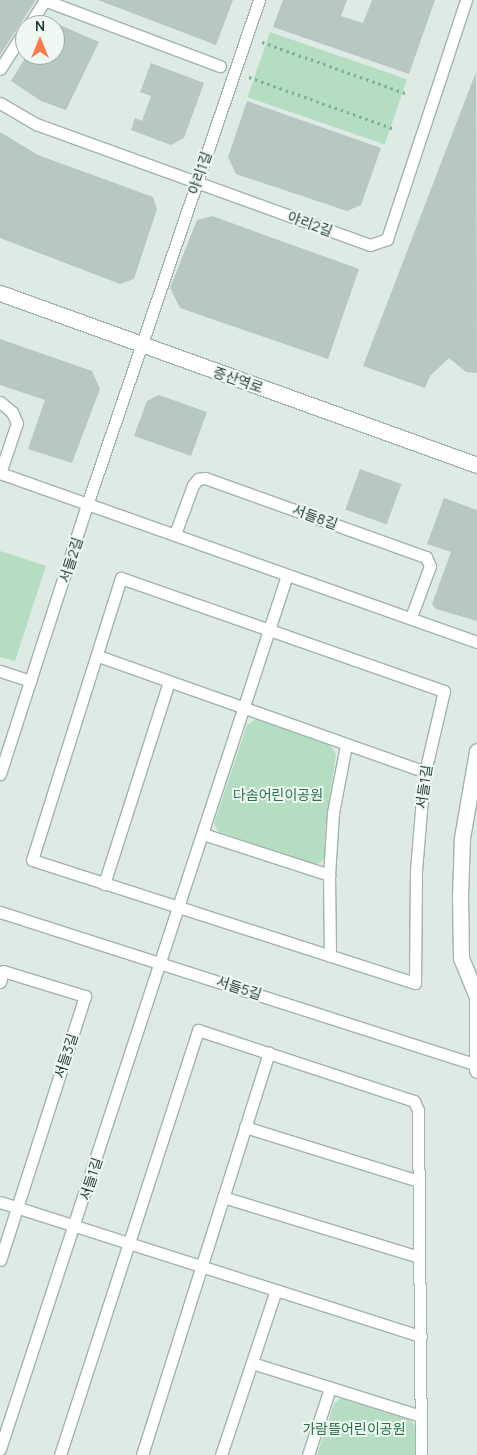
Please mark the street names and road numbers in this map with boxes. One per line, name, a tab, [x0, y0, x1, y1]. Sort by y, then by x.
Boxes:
street label: 야리1길	[185, 149, 215, 197]
street label: 야리2길	[285, 208, 335, 240]
street label: 증산역로	[211, 364, 265, 396]
street label: 서들8길	[290, 501, 340, 533]
street label: 서들2길	[56, 535, 86, 585]
street label: 서들1길	[413, 764, 435, 810]
street label: 서들5길	[214, 973, 264, 1003]
street label: 서들3길	[51, 1031, 81, 1081]
street label: 서들1길	[76, 1155, 106, 1203]

